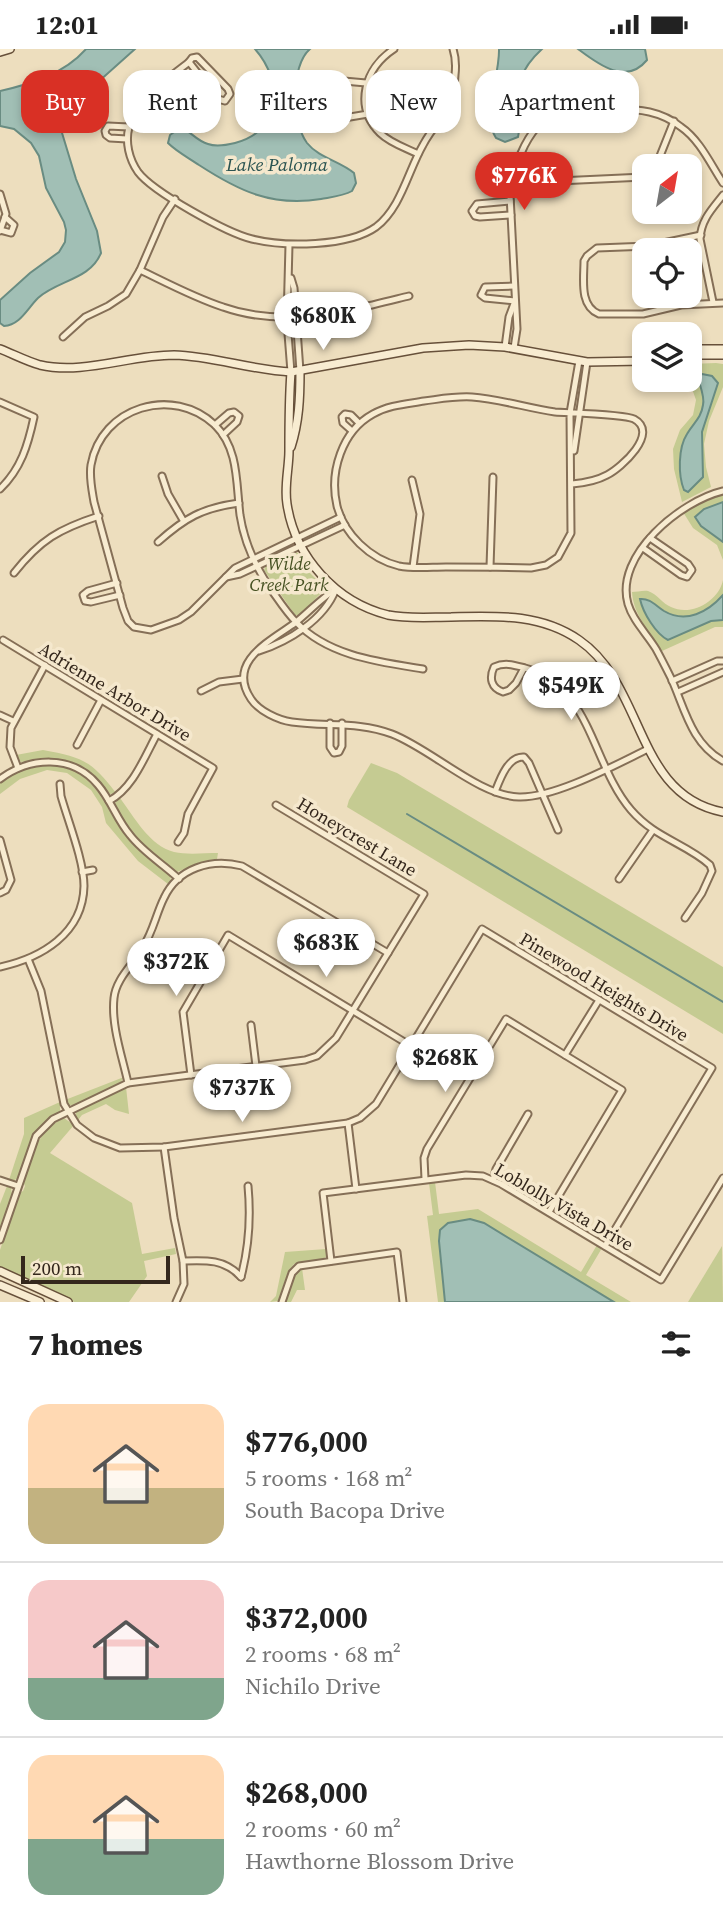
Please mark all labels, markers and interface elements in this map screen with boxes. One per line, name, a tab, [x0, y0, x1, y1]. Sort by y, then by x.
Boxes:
text: 12:01	[35, 7, 99, 43]
chip: Buy	[21, 70, 109, 133]
chip: Rent	[123, 70, 221, 133]
chip: Filters	[235, 70, 352, 133]
chip: New	[366, 70, 461, 133]
chip: Apartment	[475, 70, 639, 133]
water label: Lake Paloma	[225, 151, 328, 177]
pin: $776K	[475, 153, 573, 212]
north arrow	[632, 154, 702, 224]
map controls	[632, 154, 702, 392]
text: $776K	[491, 159, 557, 191]
button: locate	[632, 238, 702, 308]
pin: $680K	[274, 293, 372, 352]
text: $680K	[290, 299, 356, 331]
button: layers	[632, 322, 702, 392]
park label: Wilde Creek Park	[249, 551, 329, 597]
street label: Adrienne Arbor Drive	[34, 636, 196, 747]
pin: $549K	[522, 663, 620, 722]
text: $549K	[538, 669, 604, 701]
street label: Honeycrest Lane	[293, 791, 422, 882]
pin: $683K	[277, 919, 375, 979]
text: $683K	[293, 926, 359, 958]
street label: Pinewood Heights Drive	[515, 926, 693, 1047]
pin: $372K	[127, 939, 225, 998]
text: $372K	[143, 945, 209, 977]
pin: $268K	[396, 1035, 494, 1094]
text: $268K	[412, 1041, 478, 1073]
pin: $737K	[193, 1065, 291, 1124]
text: $737K	[209, 1071, 275, 1103]
street label: Loblolly Vista Drive	[490, 1157, 638, 1257]
scale bar	[21, 1253, 170, 1285]
text: 200 m	[32, 1255, 82, 1281]
text: 7 homes	[28, 1324, 143, 1365]
icon: filters	[657, 1325, 695, 1363]
text: $776,000	[245, 1421, 368, 1462]
icon: home	[84, 1432, 168, 1516]
text: 5 rooms · 168 m²	[245, 1462, 412, 1494]
text: South Bacopa Drive	[245, 1494, 445, 1526]
text: $372,000	[245, 1597, 368, 1638]
icon: home	[84, 1608, 168, 1692]
text: 2 rooms · 68 m²	[245, 1638, 401, 1670]
text: Nichilo Drive	[245, 1670, 381, 1702]
text: $268,000	[245, 1772, 368, 1813]
icon: home	[84, 1783, 168, 1867]
text: 2 rooms · 60 m²	[245, 1813, 401, 1845]
text: Hawthorne Blossom Drive	[245, 1845, 514, 1877]

